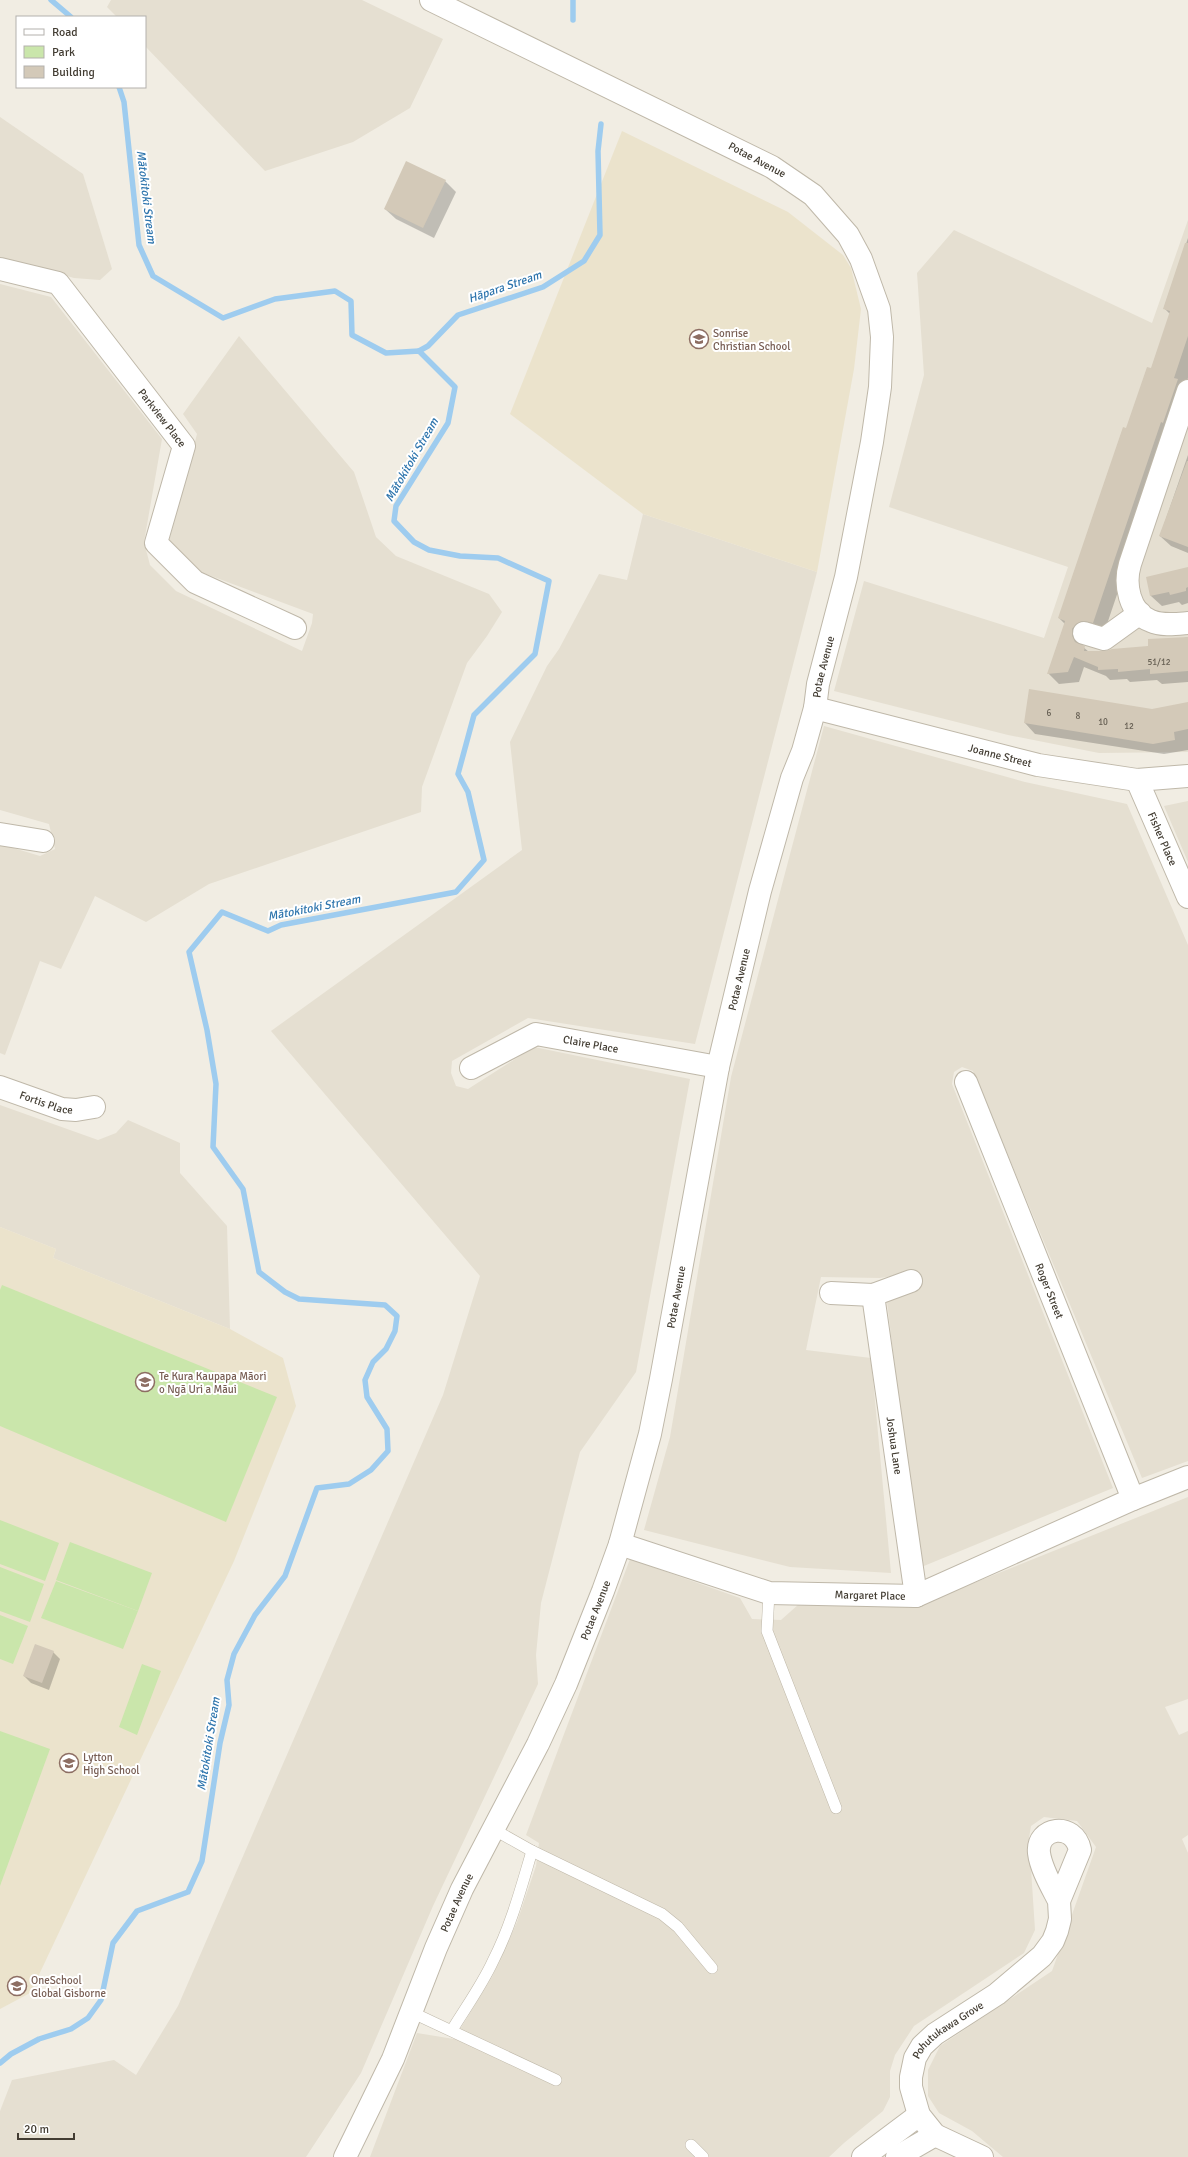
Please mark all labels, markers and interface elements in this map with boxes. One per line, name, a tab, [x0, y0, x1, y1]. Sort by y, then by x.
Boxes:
legend	[16, 16, 146, 88]
text: Road	[52, 25, 78, 40]
text: Park	[52, 45, 75, 60]
text: Building	[52, 65, 95, 80]
street label: Potae Avenue	[726, 139, 788, 181]
water label: Mātokitoki Stream	[133, 149, 159, 245]
water label: Hāpara Stream	[466, 267, 544, 307]
place label: Sonrise Christian School	[713, 327, 791, 353]
school or university icon: Sonrise Christian School	[688, 328, 710, 350]
street label: Parkview Place	[135, 386, 189, 450]
water label: Mātokitoki Stream	[382, 415, 442, 504]
street label: Potae Avenue	[810, 635, 837, 699]
house number: 51/12	[1147, 657, 1171, 668]
house number: 6	[1047, 708, 1052, 719]
house number: 8	[1076, 711, 1081, 722]
house number: 10	[1098, 717, 1108, 728]
house number: 12	[1124, 721, 1134, 732]
street label: Joanne Street	[967, 741, 1033, 770]
street label: Fisher Place	[1145, 810, 1180, 868]
water label: Mātokitoki Stream	[266, 892, 362, 924]
street label: Potae Avenue	[725, 947, 753, 1012]
street label: Claire Place	[562, 1033, 619, 1055]
street label: Fortis Place	[18, 1088, 73, 1116]
street label: Roger Street	[1033, 1261, 1067, 1321]
street label: Potae Avenue	[664, 1265, 688, 1329]
place label: Te Kura Kaupapa Māori o Ngā Uri a Māui	[159, 1370, 267, 1396]
school or university icon: Te Kura Kaupapa Māori o Ngā Uri a Māui	[134, 1371, 156, 1393]
street label: Joshua Lane	[884, 1416, 905, 1475]
street label: Potae Avenue	[578, 1578, 613, 1642]
street label: Margaret Place	[834, 1588, 906, 1602]
water label: Mātokitoki Stream	[194, 1696, 224, 1792]
place label: Lytton High School	[83, 1751, 140, 1777]
school or university icon: Lytton High School	[58, 1752, 80, 1774]
street label: Potae Avenue	[437, 1871, 476, 1934]
place label: OneSchool Global Gisborne	[31, 1974, 106, 2000]
school or university icon: OneSchool Global Gisborne	[6, 1975, 28, 1997]
street label: Pohutukawa Grove	[910, 1998, 986, 2061]
scale bar	[18, 2115, 74, 2141]
text: 20 m	[24, 2122, 49, 2137]

